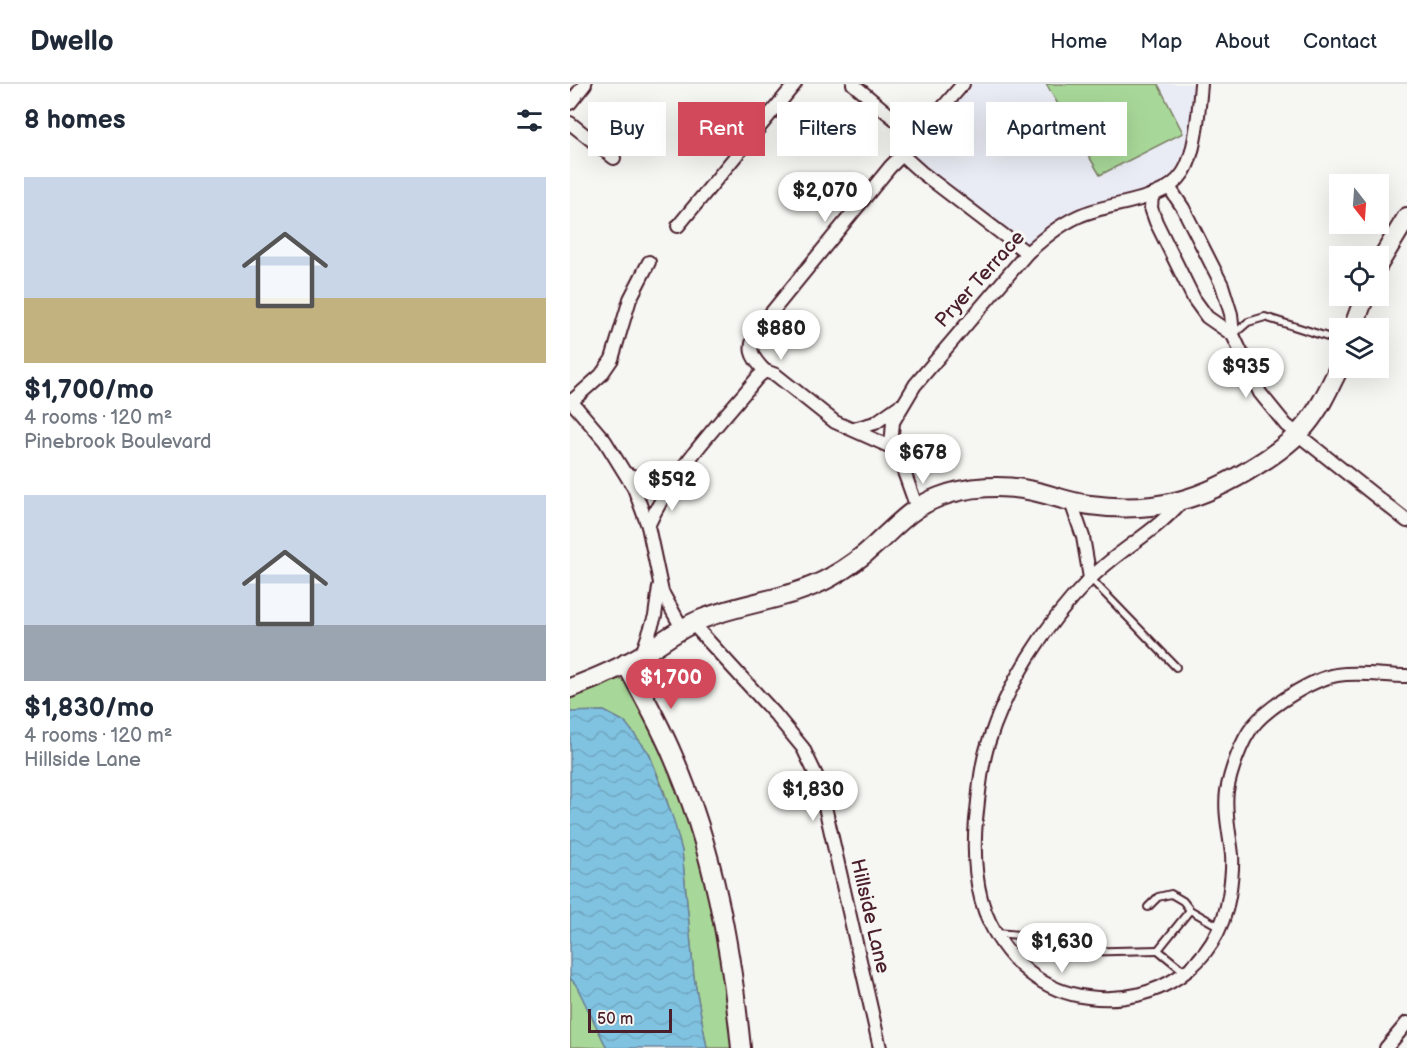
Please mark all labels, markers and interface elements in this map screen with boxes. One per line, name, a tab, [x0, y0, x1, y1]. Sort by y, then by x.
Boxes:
text: Dwello	[30, 25, 114, 58]
text: Home	[1050, 29, 1107, 54]
text: Map	[1140, 29, 1182, 54]
text: About	[1215, 29, 1270, 54]
text: Contact	[1303, 29, 1377, 54]
chip: Buy	[588, 102, 666, 156]
chip: Rent	[678, 102, 765, 156]
chip: Filters	[777, 102, 878, 156]
chip: New	[890, 102, 974, 156]
chip: Apartment	[986, 102, 1127, 156]
icon: filters	[513, 104, 546, 137]
text: 8 homes	[24, 105, 126, 136]
pin: $2,070	[776, 172, 874, 223]
north arrow	[1329, 174, 1389, 234]
map controls	[1329, 174, 1389, 378]
text: $2,070	[792, 179, 858, 203]
icon: home	[231, 216, 339, 324]
street label: Pryer Terrace	[930, 225, 1030, 332]
button: locate	[1329, 246, 1389, 306]
pin: $880	[745, 310, 817, 361]
text: $880	[756, 317, 806, 341]
button: layers	[1329, 318, 1389, 378]
pin: $935	[1210, 348, 1282, 399]
text: $935	[1222, 355, 1270, 379]
text: $1,700/mo	[24, 375, 154, 406]
text: 4 rooms · 120 m²	[24, 406, 173, 430]
text: Pinebrook Boulevard	[24, 430, 211, 454]
pin: $678	[887, 434, 959, 485]
text: $678	[899, 441, 947, 465]
pin: $592	[636, 461, 708, 512]
text: $592	[648, 468, 696, 492]
icon: home	[231, 534, 339, 642]
pin: $1,700	[622, 659, 720, 710]
text: $1,700	[640, 666, 702, 690]
text: $1,830/mo	[24, 693, 154, 724]
text: 4 rooms · 120 m²	[24, 724, 173, 748]
text: Hillside Lane	[24, 748, 141, 772]
pin: $1,830	[764, 771, 862, 822]
text: $1,830	[782, 778, 844, 802]
street label: Hillside Lane	[845, 856, 895, 976]
pin: $1,630	[1013, 923, 1111, 974]
text: $1,630	[1031, 930, 1093, 954]
scale bar	[588, 1006, 672, 1034]
text: 50 m	[597, 1010, 633, 1029]

